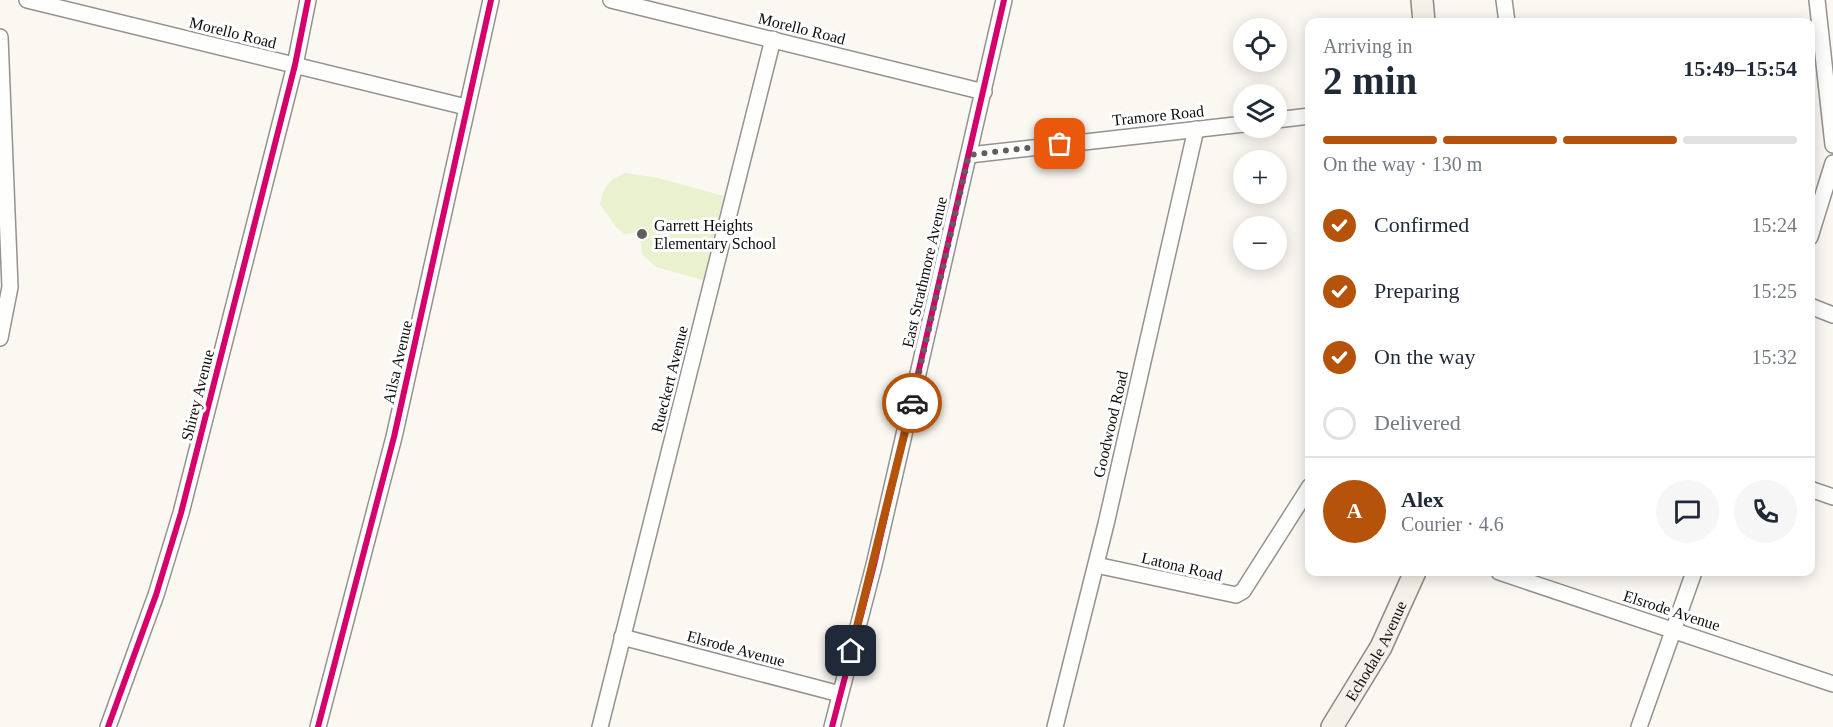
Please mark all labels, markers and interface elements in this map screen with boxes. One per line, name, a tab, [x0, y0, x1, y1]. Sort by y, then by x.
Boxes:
street label: Morello Road	[756, 9, 847, 48]
street label: Morello Road	[187, 13, 278, 52]
map controls	[1233, 18, 1287, 270]
button: locate	[1233, 18, 1287, 72]
text: Arriving in	[1323, 35, 1412, 57]
text: 15:49–15:54	[1683, 56, 1797, 81]
text: 2 min	[1323, 59, 1417, 102]
button: layers	[1233, 84, 1287, 138]
street label: Tramore Road	[1111, 102, 1205, 129]
pin	[1034, 118, 1085, 169]
icon: bag	[1043, 127, 1076, 160]
button: +	[1233, 150, 1287, 204]
text: On the way · 130 m	[1323, 153, 1482, 175]
street label: East Strathmore Avenue	[899, 195, 950, 349]
icon: check	[1323, 209, 1356, 242]
text: Confirmed	[1374, 212, 1469, 237]
text: 15:24	[1751, 214, 1797, 236]
button: −	[1233, 216, 1287, 270]
place label: Garrett Heights Elementary School	[654, 217, 777, 253]
marker: Garrett Heights Elementary School	[635, 227, 649, 241]
icon: check	[1323, 275, 1356, 308]
text: Preparing	[1374, 278, 1460, 303]
text: 15:25	[1751, 280, 1797, 302]
street label: Ailsa Avenue	[380, 319, 415, 406]
street label: Rueckert Avenue	[648, 324, 691, 434]
icon: check	[1323, 341, 1356, 374]
text: On the way	[1374, 344, 1475, 369]
text: 15:32	[1751, 346, 1797, 368]
street label: Shirey Avenue	[178, 348, 218, 443]
street label: Goodwood Road	[1090, 369, 1131, 479]
courier	[882, 373, 942, 433]
icon: car	[896, 387, 929, 420]
text: Delivered	[1374, 410, 1461, 435]
button: chat	[1656, 480, 1719, 543]
button: phone	[1734, 480, 1797, 543]
text: Alex	[1401, 487, 1444, 512]
text: A	[1347, 498, 1362, 523]
text: Courier · 4.6	[1401, 513, 1504, 535]
street label: Latona Road	[1140, 549, 1224, 584]
street label: Elsrode Avenue	[1621, 587, 1722, 634]
street label: Echodale Avenue	[1342, 598, 1410, 704]
pin	[825, 625, 876, 676]
street label: Elsrode Avenue	[685, 627, 787, 670]
icon: home	[834, 634, 867, 667]

